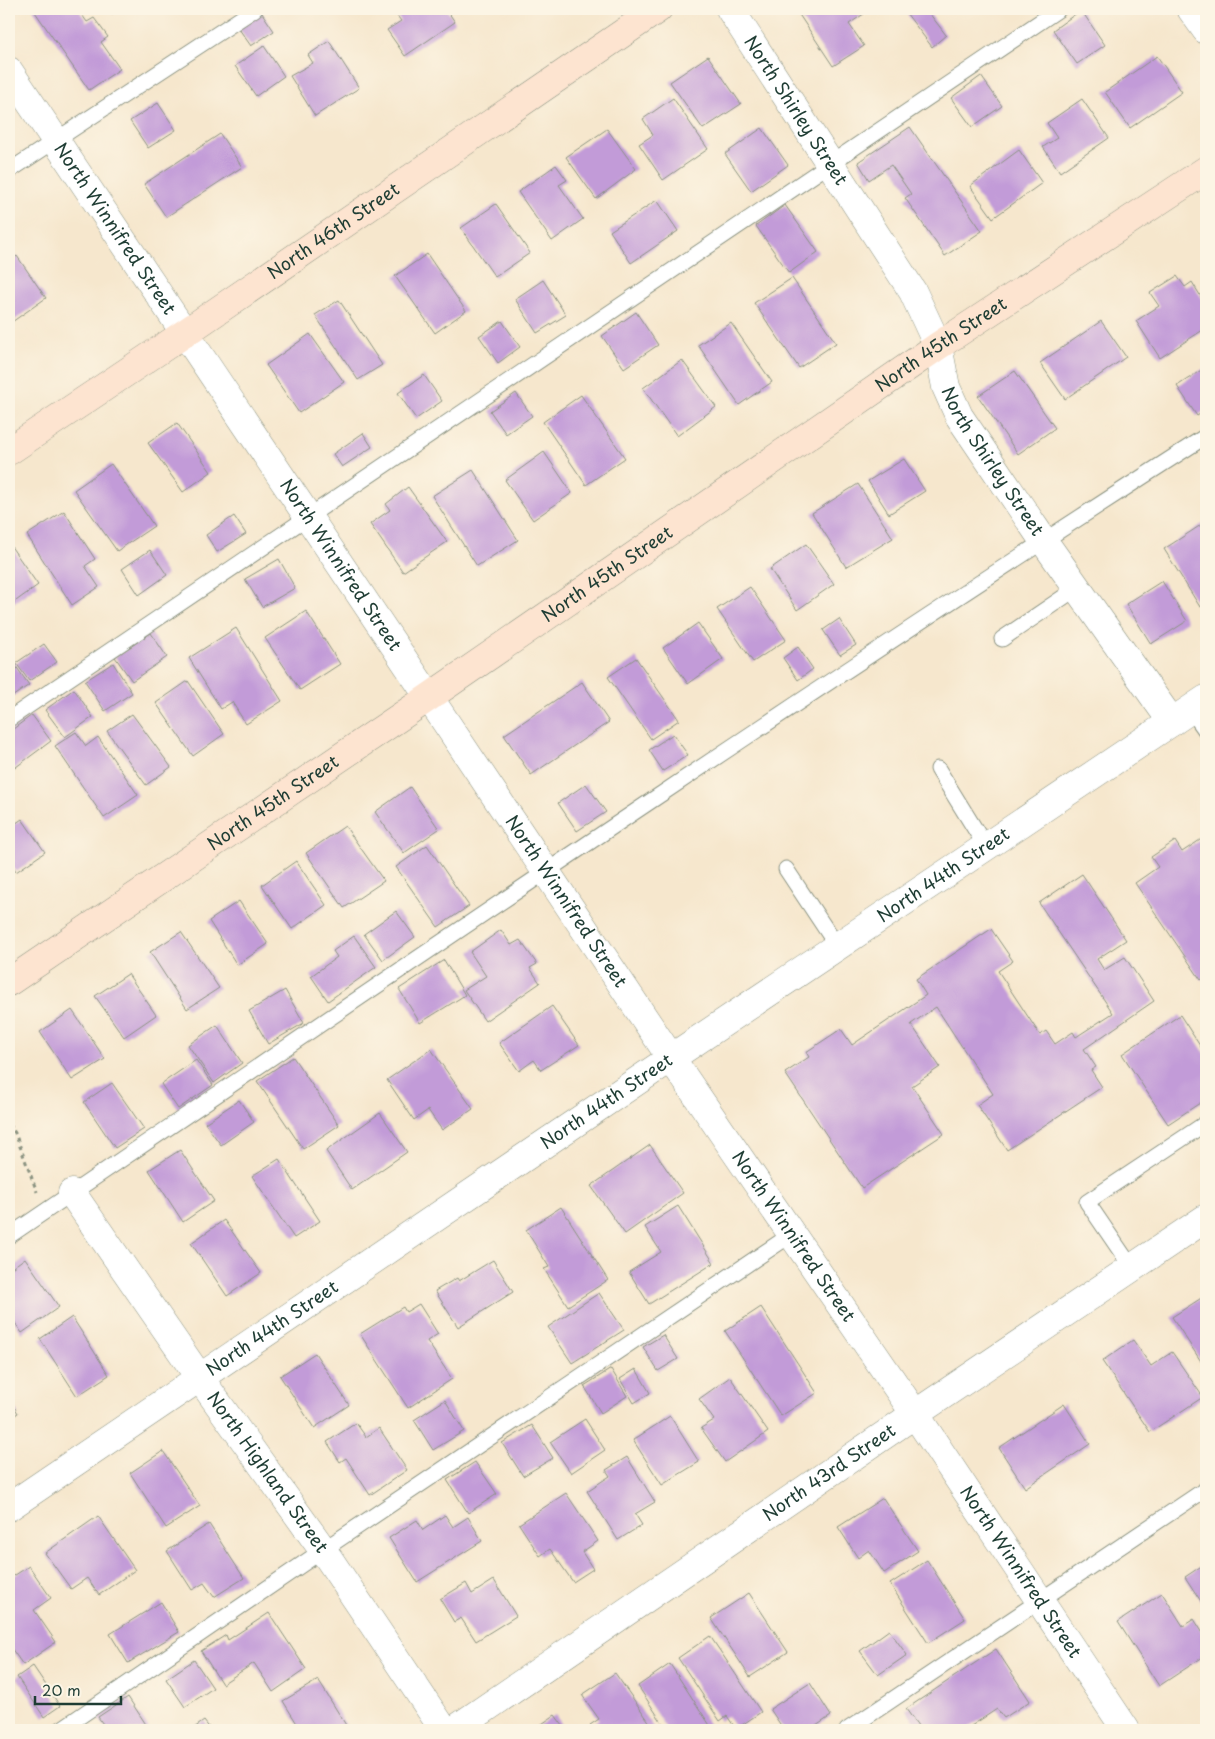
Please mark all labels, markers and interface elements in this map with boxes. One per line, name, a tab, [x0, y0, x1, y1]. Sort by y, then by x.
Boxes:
street label: North Shirley Street	[739, 30, 855, 190]
street label: North Winnifred Street	[49, 136, 184, 319]
street label: North 46th Street	[261, 175, 404, 285]
street label: North 45th Street	[869, 289, 1012, 398]
street label: North Shirley Street	[935, 382, 1051, 541]
street label: North Winnifred Street	[274, 473, 409, 656]
street label: North 45th Street	[535, 518, 677, 628]
street label: North 45th Street	[201, 747, 343, 856]
street label: North Winnifred Street	[500, 809, 635, 992]
street label: North 44th Street	[871, 820, 1014, 928]
street label: North 44th Street	[534, 1046, 677, 1155]
street label: North Winnifred Street	[726, 1145, 863, 1327]
street label: North 44th Street	[200, 1273, 343, 1382]
street label: North Highland Street	[201, 1385, 336, 1558]
street label: North 43rd Street	[756, 1416, 901, 1527]
street label: North Winnifred Street	[954, 1480, 1089, 1663]
scale bar	[35, 1674, 121, 1706]
text: 20 m	[42, 1678, 81, 1701]

